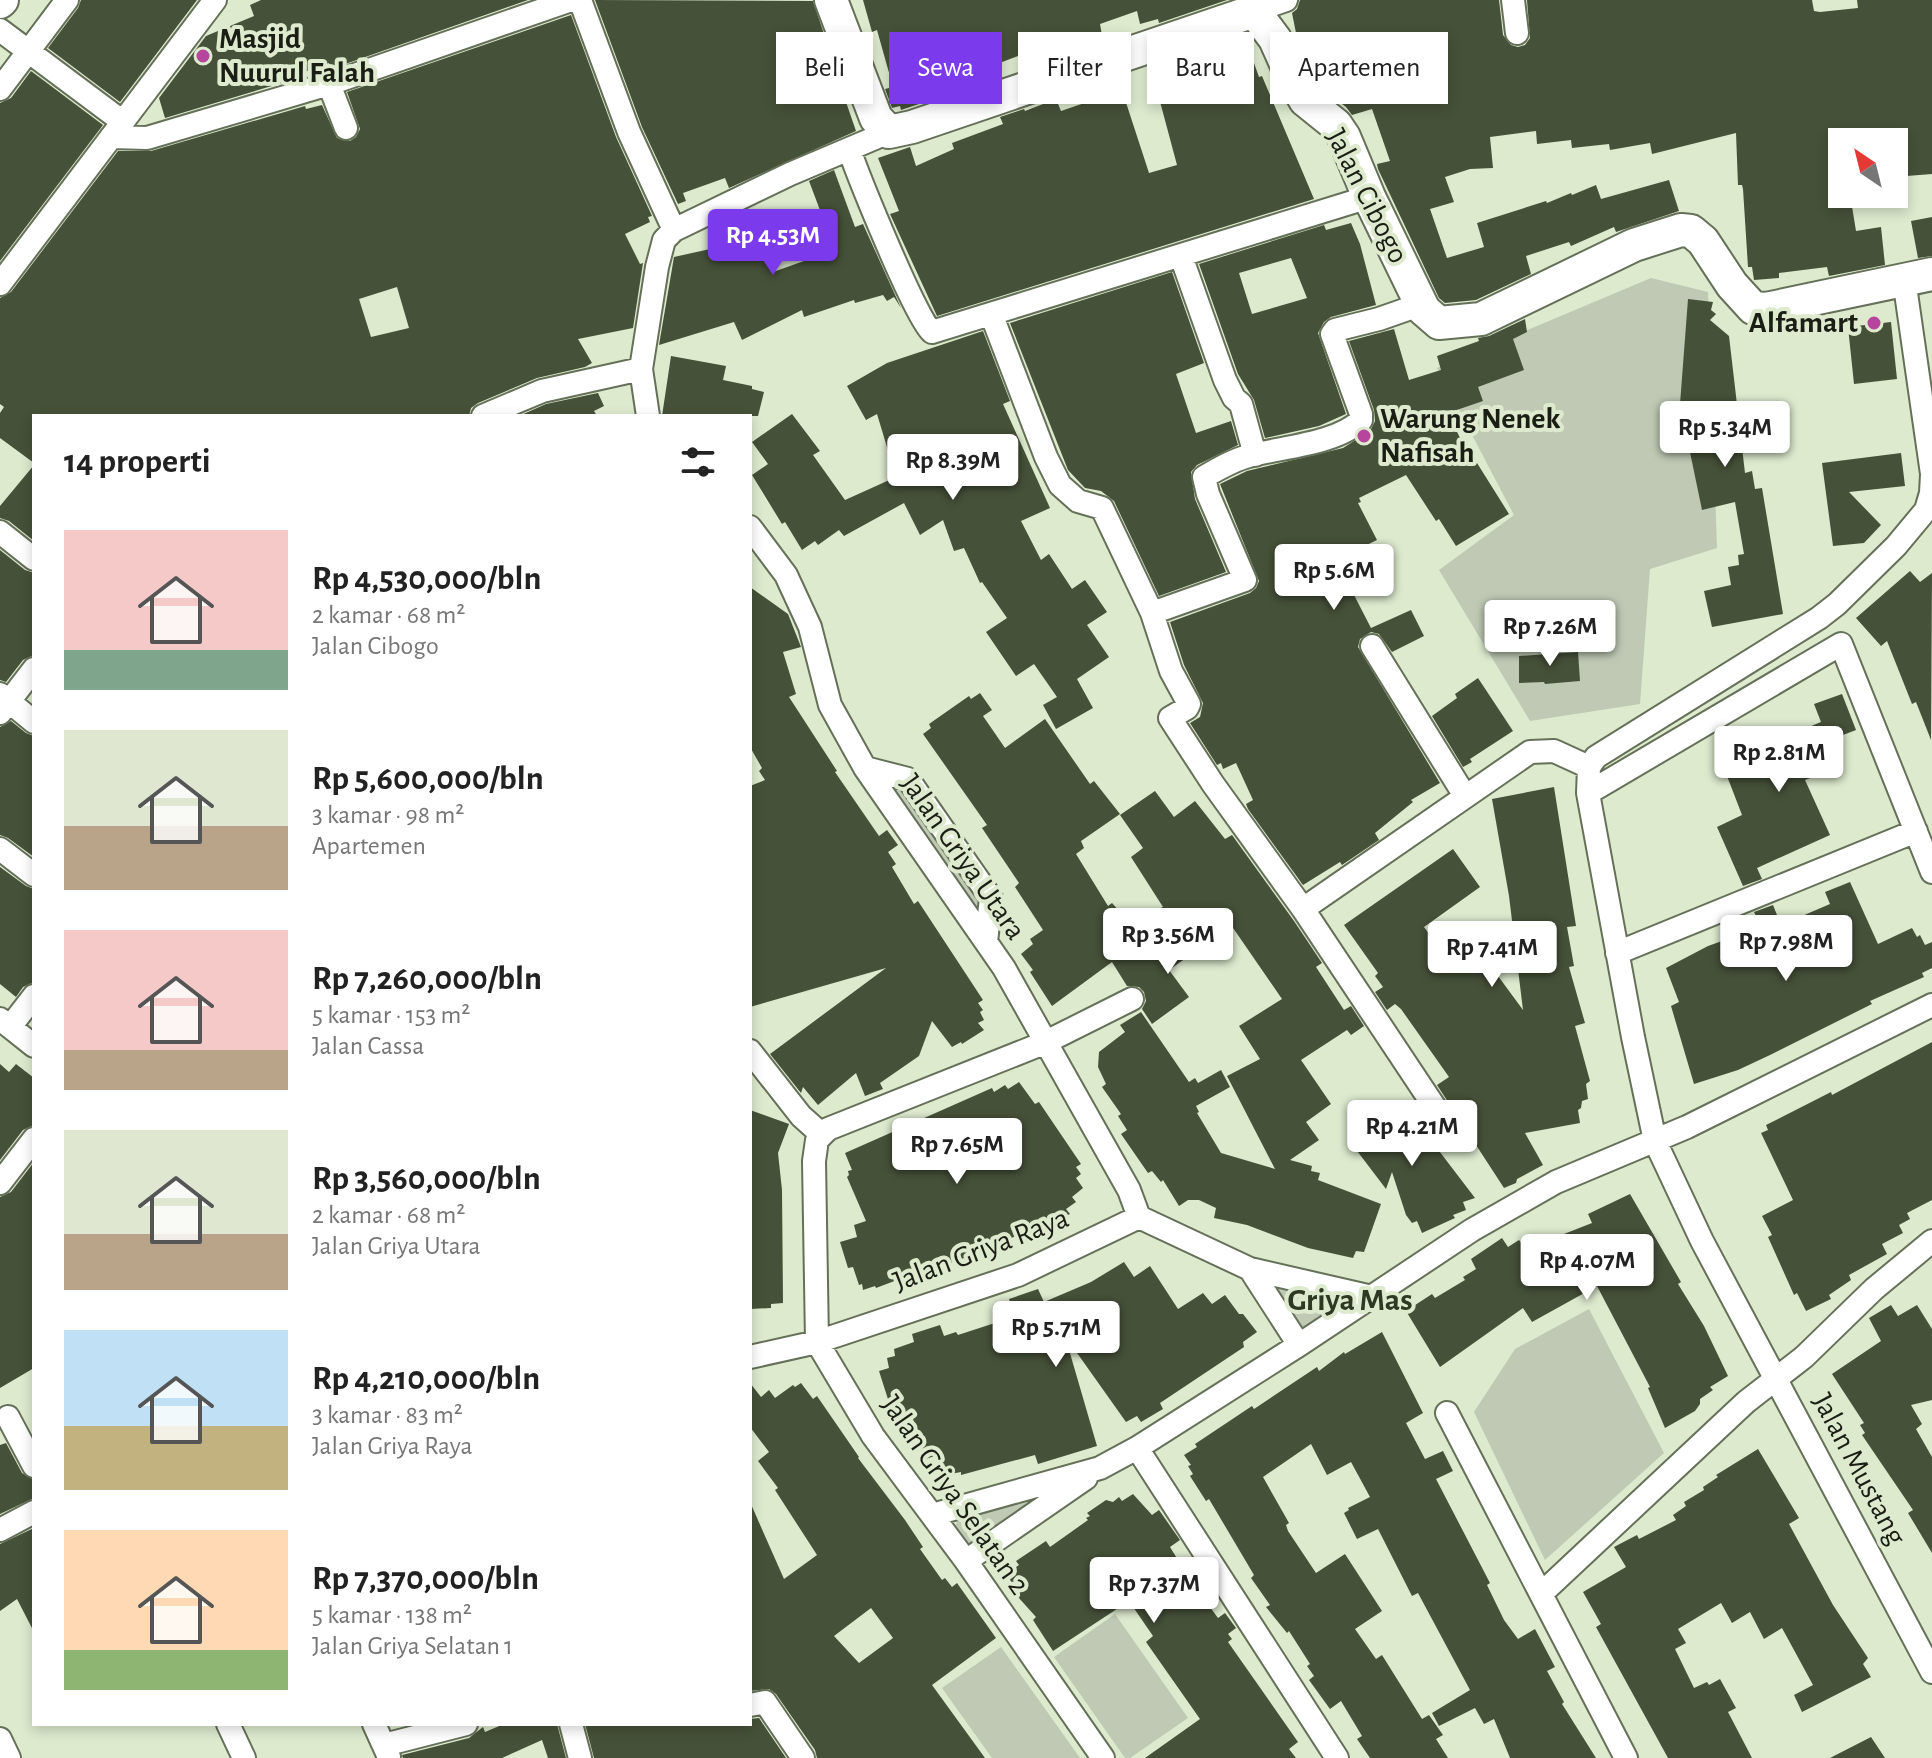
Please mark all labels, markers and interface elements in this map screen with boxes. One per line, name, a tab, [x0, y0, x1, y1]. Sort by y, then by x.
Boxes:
place label: Masjid Nuurul Falah	[219, 24, 375, 88]
chip: Beli	[776, 32, 873, 104]
chip: Sewa	[889, 32, 1002, 104]
chip: Filter	[1018, 32, 1131, 104]
chip: Baru	[1147, 32, 1254, 104]
chip: Apartemen	[1270, 32, 1448, 104]
marker: Masjid Nuurul Falah	[194, 47, 212, 65]
street label: Jalan Cibogo	[1320, 124, 1414, 268]
north arrow	[1828, 128, 1908, 208]
map controls	[1828, 128, 1908, 208]
pin: Rp 4.53M	[690, 209, 856, 277]
text: Rp 4.53M	[726, 222, 820, 248]
place label: Alfamart	[1749, 308, 1858, 338]
marker: Alfamart	[1865, 314, 1883, 332]
pin: Rp 5.34M	[1642, 401, 1808, 469]
place label: Warung Nenek Nafisah	[1380, 404, 1560, 468]
text: Rp 5.34M	[1678, 414, 1772, 440]
marker: Warung Nenek Nafisah	[1355, 427, 1373, 445]
pin: Rp 8.39M	[870, 434, 1036, 502]
icon: filters	[676, 440, 720, 484]
text: 14 properti	[64, 445, 211, 479]
text: Rp 8.39M	[905, 447, 1001, 473]
pin: Rp 5.6M	[1260, 544, 1408, 612]
text: Rp 5.6M	[1293, 557, 1375, 583]
icon: home	[128, 562, 224, 658]
text: Rp 4,530,000/bln	[312, 562, 541, 596]
pin: Rp 7.26M	[1467, 600, 1633, 668]
text: 2 kamar · 68 m²	[312, 602, 465, 628]
text: Rp 7.26M	[1503, 613, 1597, 639]
text: Jalan Cibogo	[312, 633, 439, 659]
pin: Rp 2.81M	[1696, 726, 1862, 794]
text: Rp 2.81M	[1732, 739, 1826, 765]
icon: home	[128, 762, 224, 858]
text: Rp 5,600,000/bln	[312, 762, 544, 796]
street label: Jalan Griya Utara	[895, 769, 1031, 945]
text: 3 kamar · 98 m²	[312, 802, 464, 828]
text: Apartemen	[312, 833, 426, 859]
pin: Rp 3.56M	[1085, 908, 1251, 976]
pin: Rp 7.98M	[1703, 915, 1869, 983]
text: Rp 3.56M	[1121, 921, 1215, 947]
pin: Rp 7.41M	[1409, 921, 1575, 989]
text: Rp 7.98M	[1738, 928, 1834, 954]
text: Rp 7.41M	[1446, 934, 1538, 960]
icon: home	[128, 962, 224, 1058]
text: Rp 7,260,000/bln	[312, 962, 542, 996]
text: 5 kamar · 153 m²	[312, 1002, 470, 1028]
text: Jalan Cassa	[312, 1033, 424, 1059]
pin: Rp 4.21M	[1329, 1100, 1495, 1168]
text: Rp 4.21M	[1365, 1113, 1459, 1139]
pin: Rp 7.65M	[874, 1118, 1040, 1186]
text: Rp 7.65M	[910, 1131, 1004, 1157]
icon: home	[128, 1162, 224, 1258]
text: Rp 3,560,000/bln	[312, 1162, 541, 1196]
text: 2 kamar · 68 m²	[312, 1202, 465, 1228]
street label: Jalan Griya Raya	[889, 1203, 1073, 1297]
text: Jalan Griya Utara	[312, 1233, 481, 1259]
pin: Rp 4.07M	[1504, 1234, 1670, 1302]
text: Rp 4.07M	[1539, 1247, 1635, 1273]
district label: Griya Mas	[1288, 1284, 1412, 1316]
pin: Rp 5.71M	[973, 1301, 1139, 1369]
text: Rp 5.71M	[1011, 1314, 1101, 1340]
icon: home	[128, 1362, 224, 1458]
text: Rp 4,210,000/bln	[312, 1362, 540, 1396]
street label: Jalan Mustang	[1807, 1388, 1912, 1550]
street label: Jalan Griya Selatan 2	[875, 1390, 1035, 1600]
text: 3 kamar · 83 m²	[312, 1402, 463, 1428]
text: Jalan Griya Raya	[312, 1433, 472, 1459]
pin: Rp 7.37M	[1071, 1557, 1237, 1625]
icon: home	[128, 1562, 224, 1658]
text: Rp 7,370,000/bln	[312, 1562, 539, 1596]
text: Rp 7.37M	[1108, 1570, 1200, 1596]
text: 5 kamar · 138 m²	[312, 1602, 472, 1628]
text: Jalan Griya Selatan 1	[312, 1633, 513, 1659]

